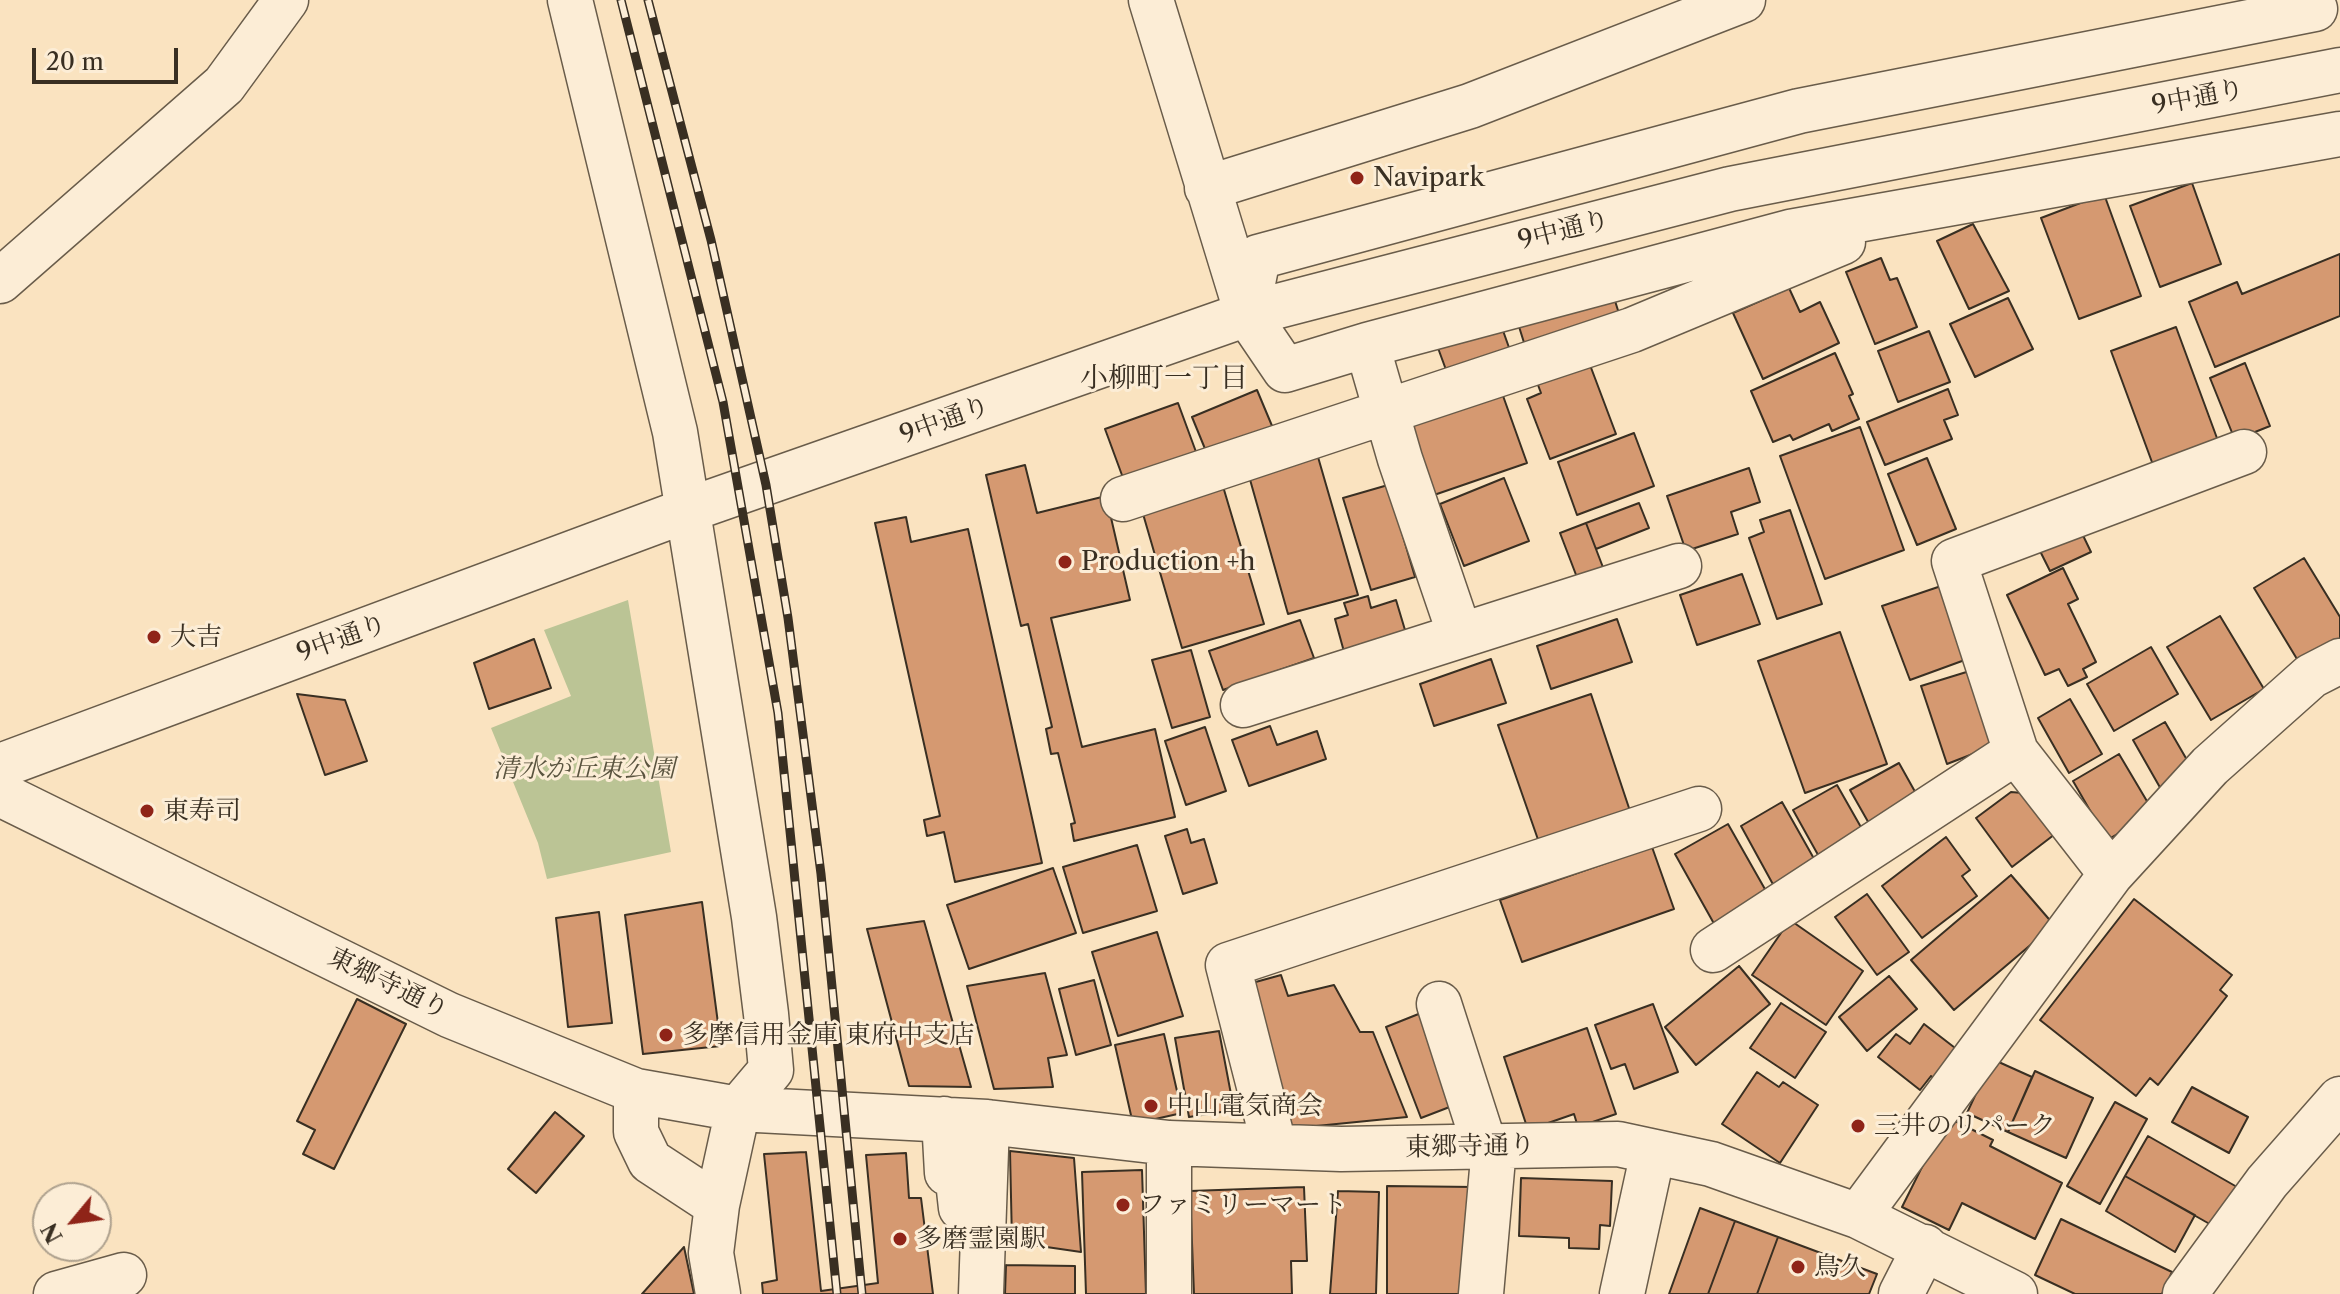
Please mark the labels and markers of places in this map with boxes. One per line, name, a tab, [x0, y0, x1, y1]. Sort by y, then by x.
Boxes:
place label: Navipark	[1373, 162, 1485, 194]
marker: Navipark	[1348, 169, 1366, 187]
place label: Production +h	[1081, 546, 1256, 578]
marker: Production +h	[1056, 553, 1074, 571]
place label: 大吉	[170, 621, 222, 653]
marker: 大吉	[145, 628, 163, 646]
place label: 東寿司	[163, 795, 241, 827]
marker: 東寿司	[138, 802, 156, 820]
place label: 多摩信用金庫 東府中支店	[682, 1019, 975, 1051]
marker: 多摩信用金庫 東府中支店	[657, 1026, 675, 1044]
place label: 中山電気商会	[1167, 1090, 1323, 1122]
marker: 中山電気商会	[1142, 1097, 1160, 1115]
place label: 三井のリパーク	[1874, 1110, 2056, 1142]
marker: 三井のリパーク	[1849, 1117, 1867, 1135]
place label: ファミリーマート	[1139, 1189, 1347, 1221]
marker: ファミリーマート	[1114, 1196, 1132, 1214]
place label: 多磨霊園駅	[916, 1223, 1046, 1255]
marker: 多磨霊園駅	[891, 1230, 909, 1248]
place label: 鳥久	[1814, 1251, 1866, 1283]
marker: 鳥久	[1789, 1258, 1807, 1276]

